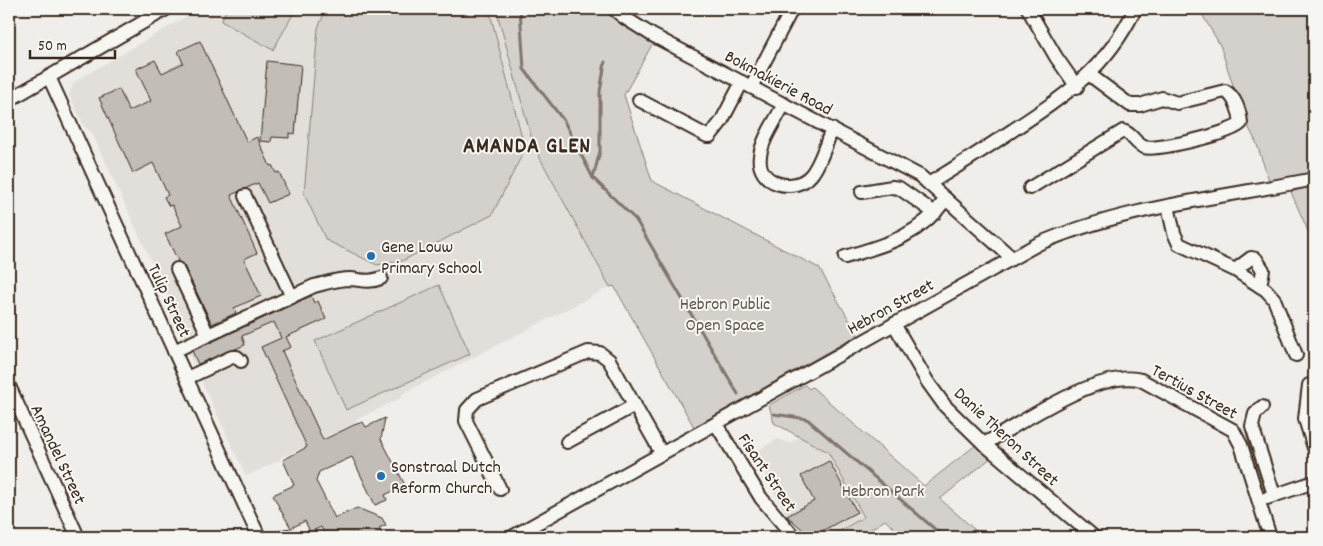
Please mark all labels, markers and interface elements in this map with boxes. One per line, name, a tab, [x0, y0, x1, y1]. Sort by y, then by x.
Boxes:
scale bar	[30, 28, 115, 60]
text: 50 m	[38, 36, 67, 58]
street label: Bokmakierie Road	[719, 45, 836, 123]
district label: AMANDA GLEN	[463, 132, 591, 163]
place label: Gene Louw Primary School	[381, 236, 482, 282]
marker: Gene Louw Primary School	[365, 250, 377, 262]
street label: Tulip Street	[140, 260, 196, 342]
street label: Hebron Street	[843, 274, 939, 342]
park label: Hebron Public Open Space	[680, 293, 770, 339]
street label: Tertius Street	[1146, 359, 1242, 427]
street label: Danie Theron Street	[947, 382, 1064, 493]
street label: Amandel Street	[23, 401, 91, 509]
street label: Fisant Street	[730, 429, 802, 518]
place label: Sonstraal Dutch Reform Church	[391, 456, 501, 502]
marker: Sonstraal Dutch Reform Church	[375, 470, 387, 482]
park label: Hebron Park	[842, 480, 924, 505]

